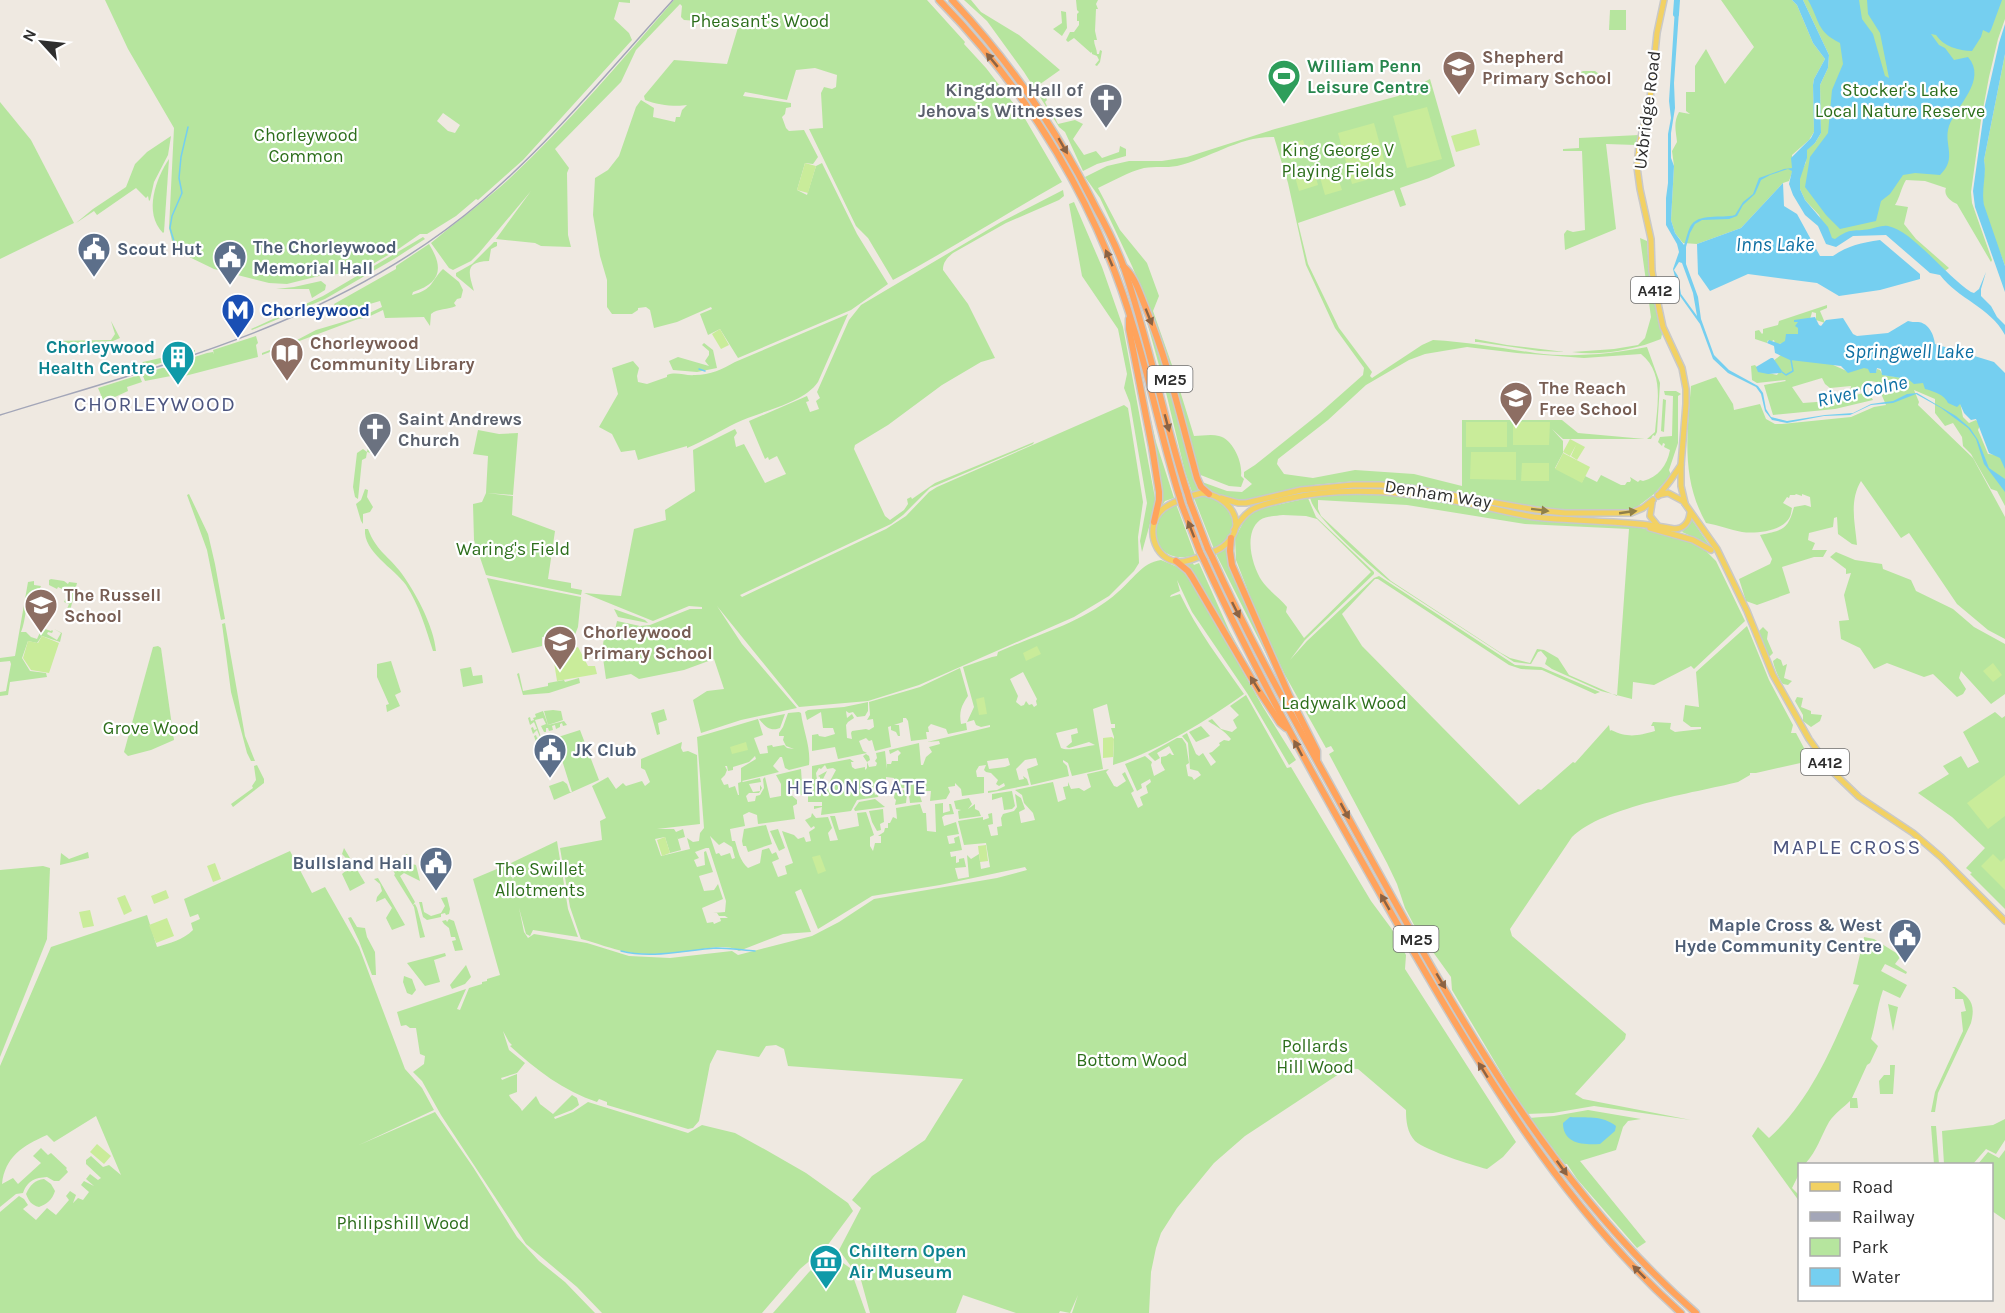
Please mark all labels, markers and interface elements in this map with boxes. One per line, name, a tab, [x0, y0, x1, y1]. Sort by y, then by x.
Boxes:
park label: Pheasant's Wood	[690, 10, 830, 32]
north arrow	[12, 12, 72, 72]
text: N	[18, 26, 40, 45]
place label: Shepherd Primary School	[1482, 46, 1612, 89]
school or university icon: Shepherd Primary School	[1441, 49, 1477, 96]
street label: Uxbridge Road	[1629, 49, 1665, 171]
one-way arrow	[986, 52, 999, 68]
place label: William Penn Leisure Centre	[1307, 55, 1429, 98]
sports icon: William Penn Leisure Centre	[1266, 58, 1302, 105]
place label: Kingdom Hall of Jehova's Witnesses	[918, 79, 1083, 122]
park label: Stocker's Lake Local Nature Reserve	[1815, 79, 1985, 122]
church icon: Kingdom Hall of Jehova's Witnesses	[1088, 82, 1124, 129]
park label: Chorleywood Common	[254, 124, 358, 167]
one-way arrow	[1058, 138, 1068, 155]
park label: King George V Playing Fields	[1281, 139, 1395, 182]
public building icon: Scout Hut	[76, 231, 112, 278]
water label: Inns Lake	[1736, 233, 1814, 256]
place label: The Chorleywood Memorial Hall	[253, 236, 397, 279]
place label: Scout Hut	[117, 238, 202, 260]
public building icon: The Chorleywood Memorial Hall	[212, 239, 248, 286]
one-way arrow	[1104, 249, 1114, 267]
road number: A412	[1631, 277, 1679, 303]
metro station icon: Chorleywood	[220, 292, 256, 339]
place label: Chorleywood	[261, 299, 370, 321]
one-way arrow	[1144, 308, 1154, 326]
place label: Chorleywood Community Library	[310, 332, 474, 375]
library icon: Chorleywood Community Library	[269, 335, 305, 382]
place label: Chorleywood Health Centre	[38, 336, 155, 379]
building icon: Chorleywood Health Centre	[160, 339, 196, 386]
water label: Springwell Lake	[1844, 340, 1974, 363]
road number: M25	[1148, 366, 1192, 392]
water label: River Colne	[1815, 370, 1909, 412]
place label: The Reach Free School	[1539, 377, 1638, 420]
school or university icon: The Reach Free School	[1498, 380, 1534, 427]
district label: CHORLEYWOOD	[74, 392, 236, 416]
place label: Saint Andrews Church	[398, 408, 522, 451]
church icon: Saint Andrews Church	[357, 411, 393, 458]
one-way arrow	[1163, 414, 1173, 432]
street label: Denham Way	[1383, 475, 1494, 513]
one-way arrow	[1531, 505, 1550, 515]
one-way arrow	[1618, 508, 1637, 517]
one-way arrow	[1186, 519, 1196, 537]
park label: Waring's Field	[456, 538, 570, 560]
place label: The Russell School	[64, 584, 161, 627]
school or university icon: The Russell School	[23, 587, 59, 634]
one-way arrow	[1232, 601, 1241, 618]
place label: Chorleywood Primary School	[583, 621, 713, 664]
school or university icon: Chorleywood Primary School	[542, 624, 578, 671]
one-way arrow	[1249, 676, 1260, 692]
park label: Ladywalk Wood	[1281, 692, 1407, 714]
park label: Grove Wood	[103, 717, 199, 739]
public building icon: JK Club	[532, 732, 568, 779]
place label: JK Club	[573, 739, 637, 761]
one-way arrow	[1293, 739, 1303, 756]
road number: A412	[1801, 749, 1849, 775]
district label: HERONSGATE	[786, 775, 928, 799]
one-way arrow	[1340, 803, 1350, 820]
district label: MAPLE CROSS	[1772, 835, 1922, 859]
public building icon: Bullsland Hall	[418, 845, 454, 892]
place label: Bullsland Hall	[293, 852, 413, 874]
park label: The Swillet Allotments	[495, 858, 585, 901]
one-way arrow	[1379, 894, 1390, 910]
place label: Maple Cross & West Hyde Community Centre	[1674, 914, 1882, 957]
public building icon: Maple Cross & West Hyde Community Centre	[1887, 917, 1923, 964]
road number: M25	[1394, 926, 1438, 952]
one-way arrow	[1435, 973, 1446, 989]
park label: Pollards Hill Wood	[1276, 1035, 1354, 1078]
park label: Bottom Wood	[1076, 1049, 1188, 1071]
one-way arrow	[1478, 1062, 1489, 1078]
one-way arrow	[1555, 1160, 1567, 1175]
legend	[1798, 1163, 1993, 1301]
text: Road	[1852, 1176, 1893, 1198]
text: Railway	[1852, 1206, 1915, 1228]
park label: Philipshill Wood	[336, 1212, 470, 1234]
text: Park	[1852, 1236, 1889, 1258]
place label: Chiltern Open Air Museum	[849, 1240, 967, 1283]
museum icon: Chiltern Open Air Museum	[808, 1243, 844, 1290]
one-way arrow	[1633, 1266, 1647, 1280]
text: Water	[1852, 1266, 1900, 1288]

